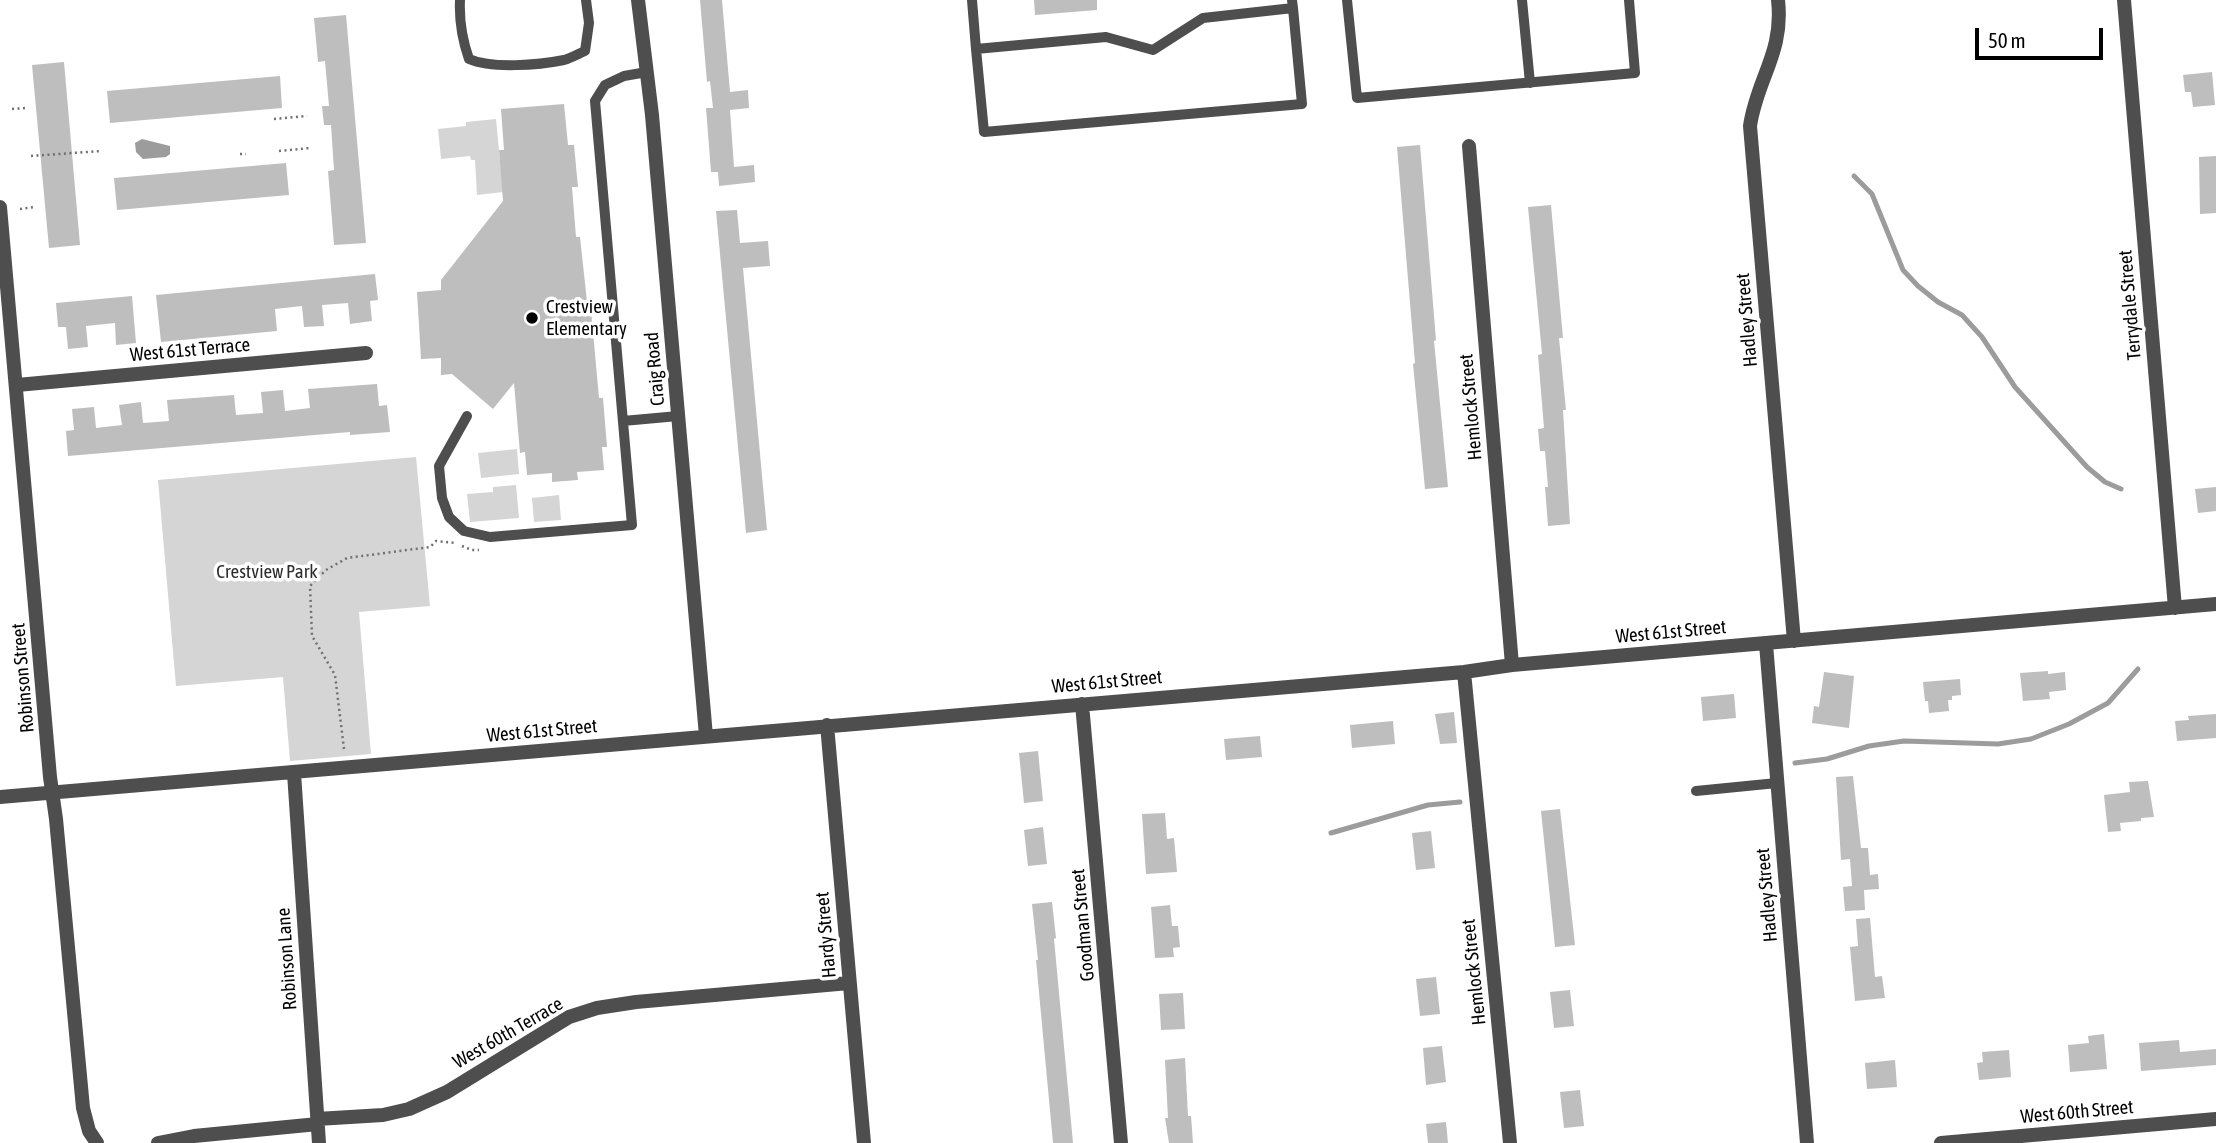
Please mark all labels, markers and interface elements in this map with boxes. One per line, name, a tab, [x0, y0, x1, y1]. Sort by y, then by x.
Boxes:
scale bar	[1978, 14, 2106, 58]
text: 50 m	[1988, 28, 2026, 52]
street label: Terrydale Street	[2114, 249, 2146, 361]
street label: Hadley Street	[1732, 272, 1762, 368]
place label: Crestview Elementary	[546, 296, 627, 340]
marker: Crestview Elementary	[524, 310, 540, 326]
street label: Craig Road	[640, 331, 670, 407]
street label: West 61st Terrace	[129, 333, 251, 367]
street label: Hemlock Street	[1455, 353, 1487, 461]
park label: Crestview Park	[216, 561, 318, 583]
street label: West 61st Street	[1615, 616, 1727, 648]
street label: Robinson Street	[7, 622, 39, 734]
street label: West 61st Street	[1051, 666, 1163, 698]
street label: West 61st Street	[486, 715, 598, 747]
street label: Hadley Street	[1752, 847, 1782, 943]
street label: Goodman Street	[1067, 868, 1099, 982]
street label: Hardy Street	[811, 891, 841, 979]
street label: Robinson Lane	[272, 907, 302, 1011]
street label: Hemlock Street	[1457, 918, 1491, 1026]
street label: West 60th Terrace	[449, 992, 567, 1074]
street label: West 60th Street	[2019, 1096, 2135, 1128]

